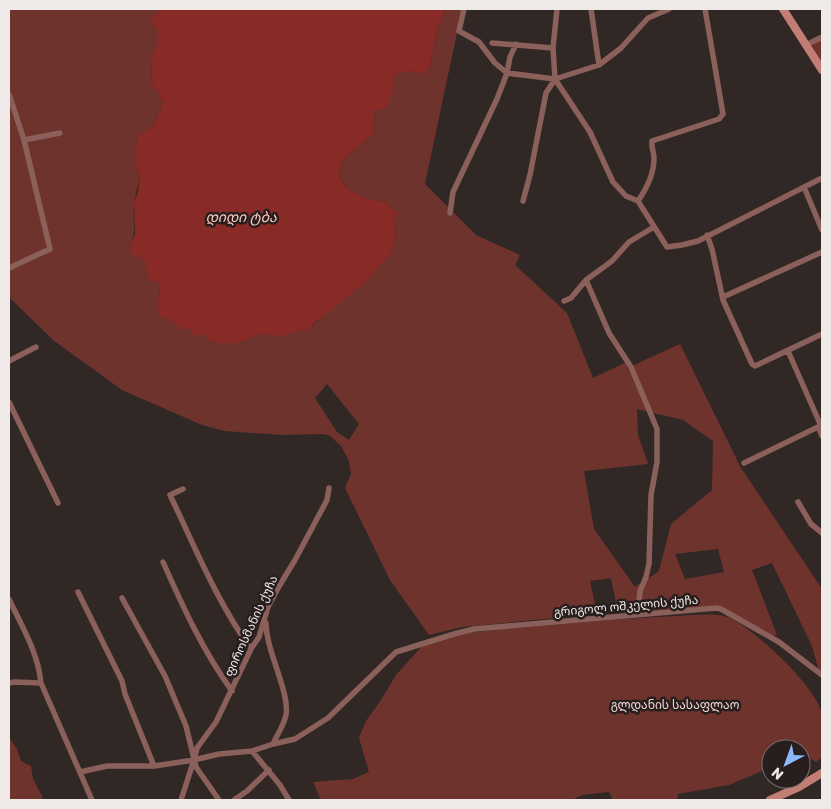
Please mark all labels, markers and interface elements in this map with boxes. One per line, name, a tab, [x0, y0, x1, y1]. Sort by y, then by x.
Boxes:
water label: დიდი ტბა	[205, 209, 277, 226]
street label: ფიროსმანის ქუჩა	[221, 573, 281, 679]
street label: გრიგოლ ოშკელის ქუჩა	[553, 593, 699, 620]
park label: გლდანის სასაფლაო	[611, 698, 739, 713]
north arrow	[761, 739, 811, 789]
text: N	[768, 764, 787, 783]

